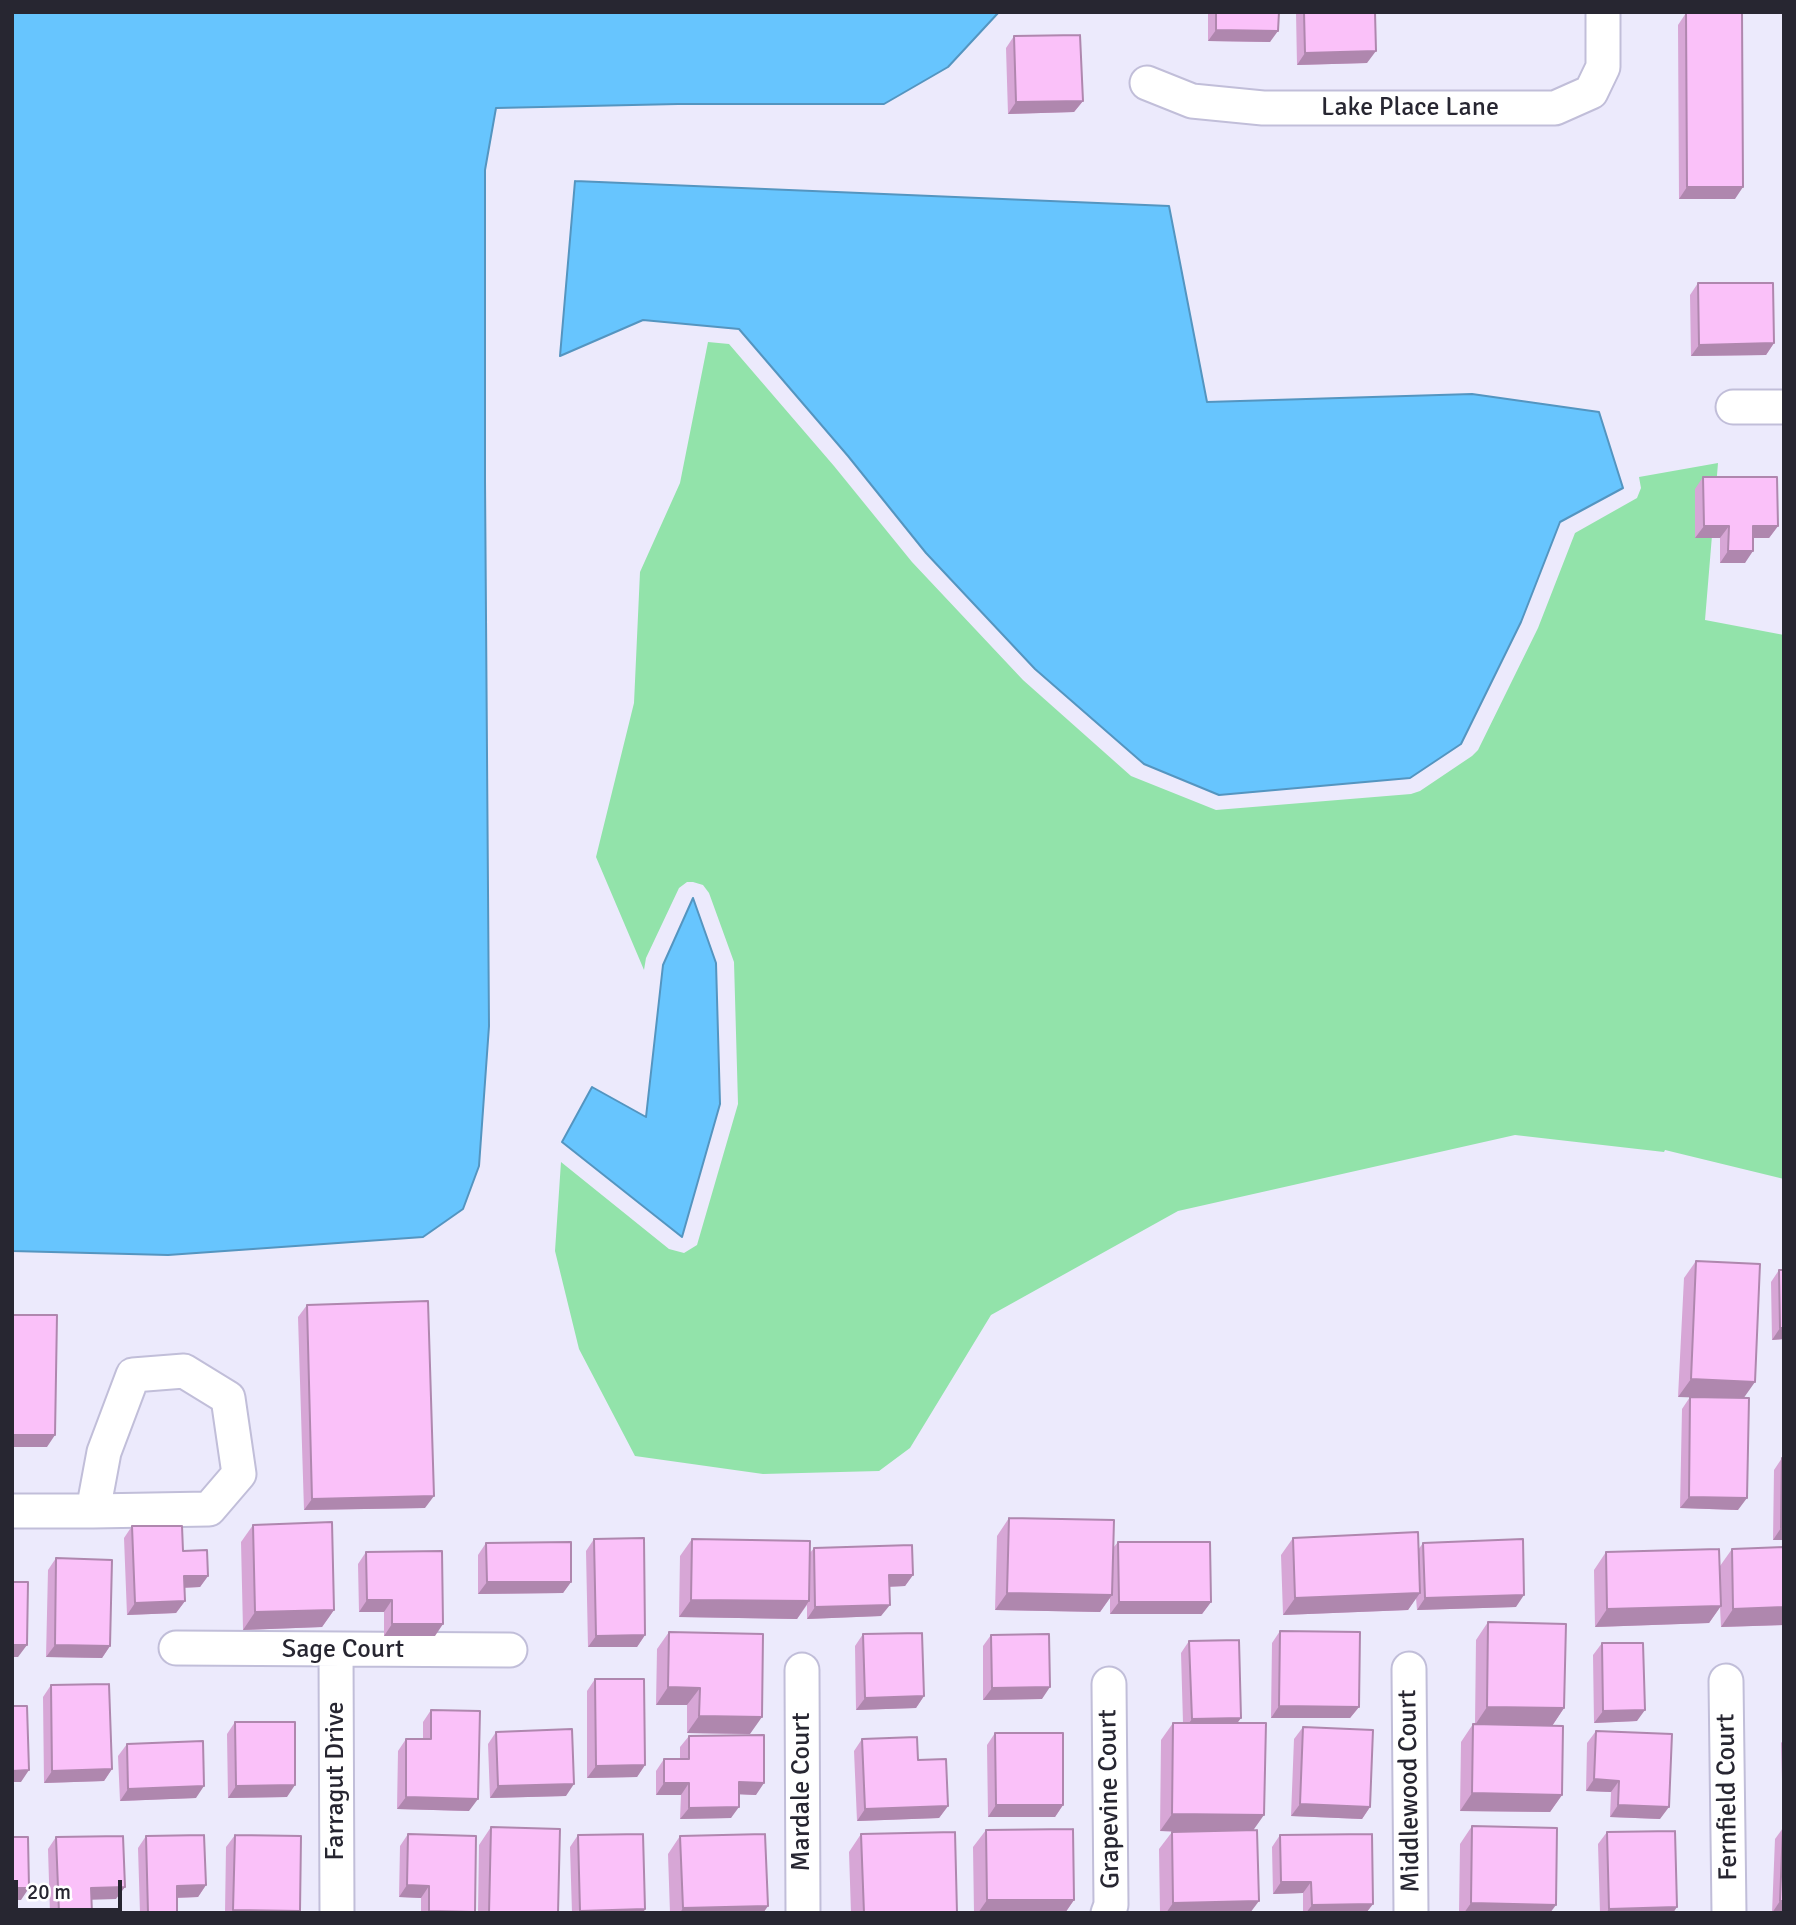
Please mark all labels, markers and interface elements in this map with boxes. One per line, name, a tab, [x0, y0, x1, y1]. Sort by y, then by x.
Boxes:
street label: Lake Place Lane	[1321, 92, 1499, 124]
street label: Sage Court	[282, 1634, 404, 1666]
street label: Middlewood Court	[1393, 1689, 1427, 1893]
street label: Farragut Drive	[320, 1702, 352, 1860]
street label: Grapevine Court	[1093, 1709, 1127, 1889]
street label: Mardale Court	[786, 1712, 818, 1872]
street label: Fernfield Court	[1711, 1713, 1745, 1881]
scale bar	[18, 1866, 126, 1910]
text: 20 m	[27, 1879, 71, 1905]

